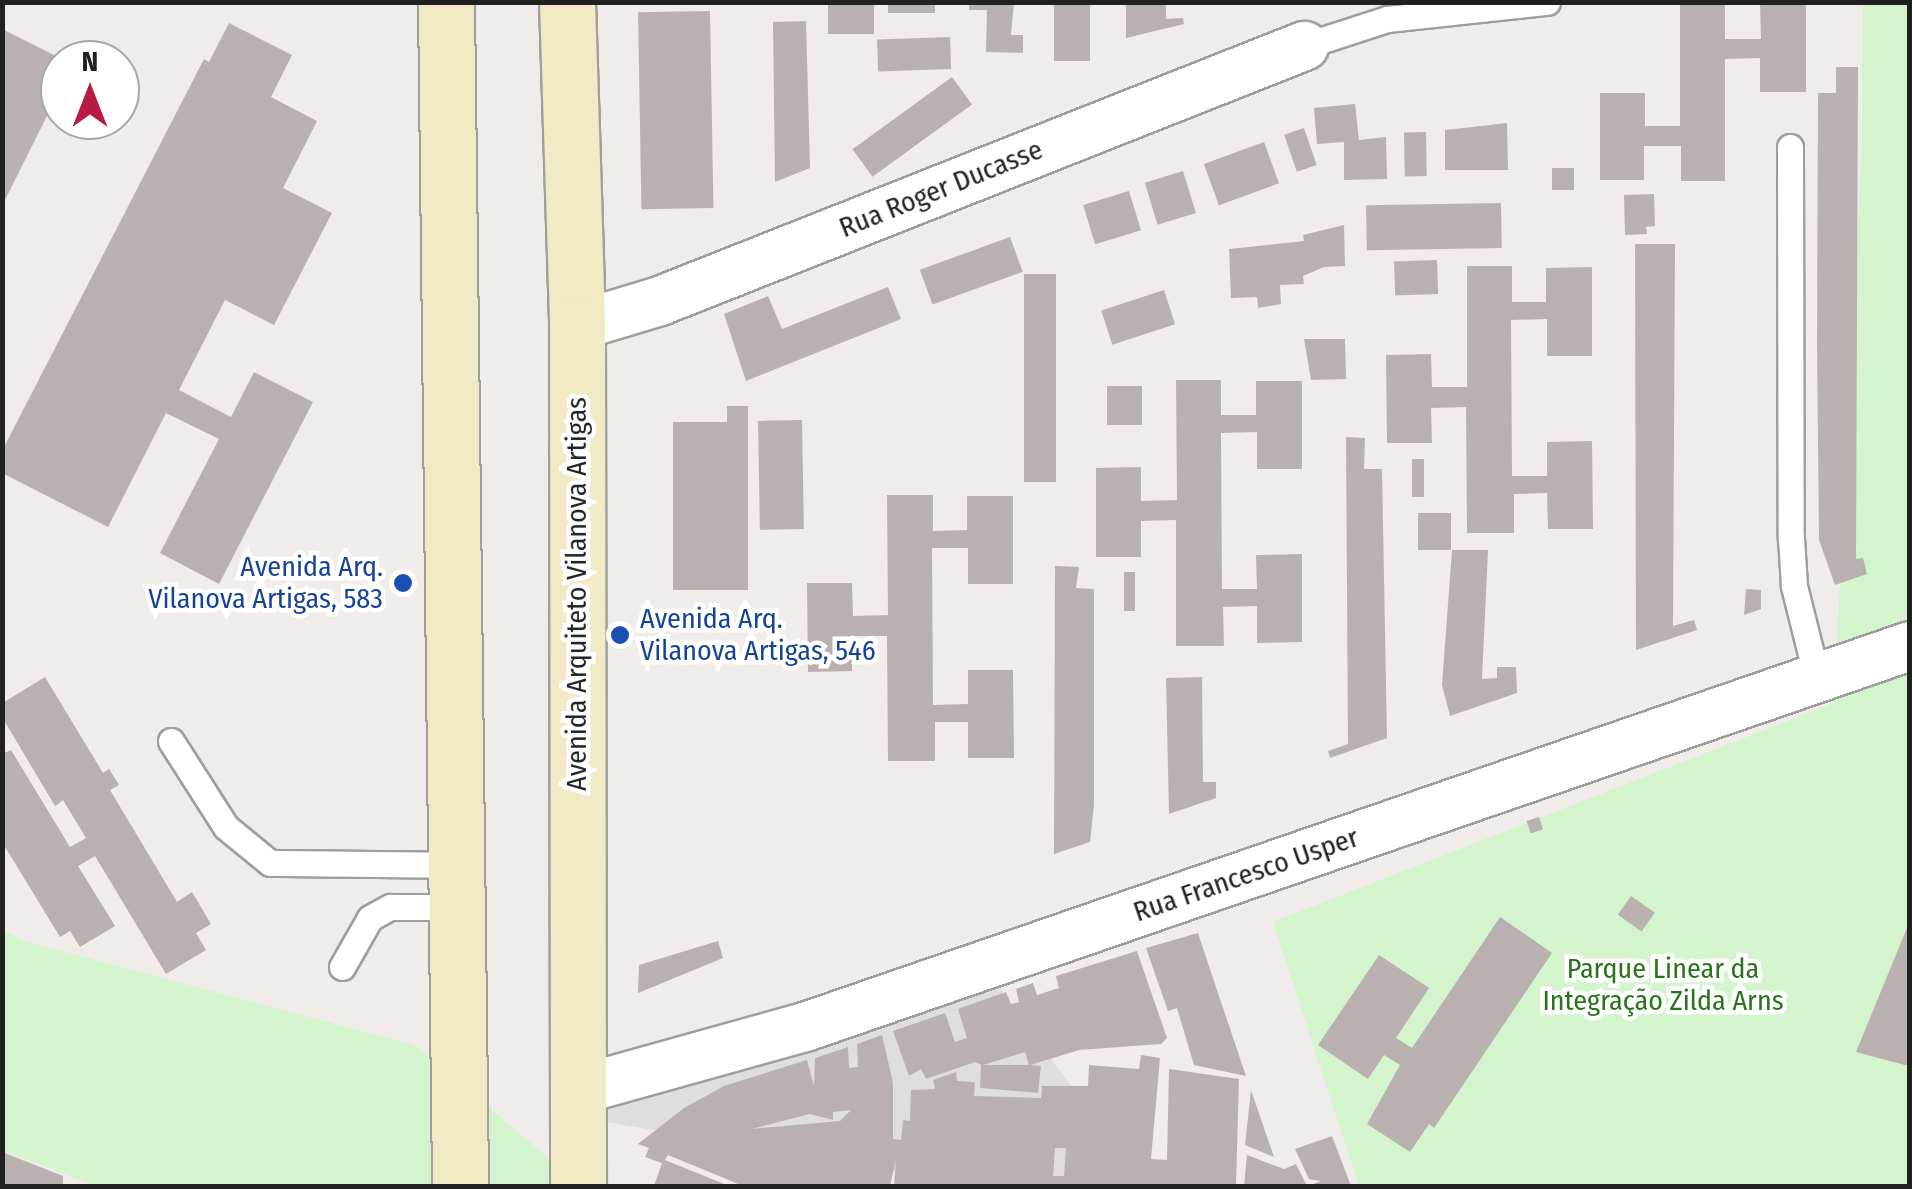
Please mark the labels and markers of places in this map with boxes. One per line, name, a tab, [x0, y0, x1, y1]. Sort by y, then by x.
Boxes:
place label: Avenida Arq. Vilanova Artigas, 583	[148, 550, 383, 616]
marker: Avenida Arq. Vilanova Artigas, 583	[392, 572, 414, 594]
place label: Avenida Arq. Vilanova Artigas, 546	[640, 602, 876, 668]
marker: Avenida Arq. Vilanova Artigas, 546	[609, 624, 631, 646]

